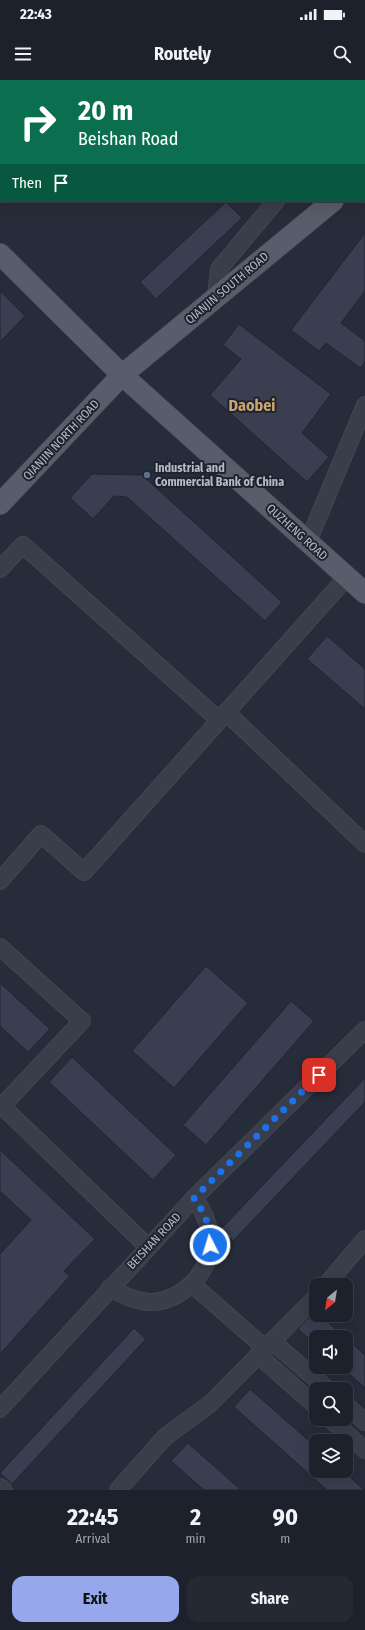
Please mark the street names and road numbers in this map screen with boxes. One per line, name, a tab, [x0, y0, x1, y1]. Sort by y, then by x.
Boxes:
street label: QIANJIN SOUTH ROAD	[183, 249, 271, 327]
street label: QIANJIN NORTH ROAD	[20, 397, 102, 483]
street label: QUZHENG ROAD	[264, 501, 330, 563]
street label: BEISHAN ROAD	[124, 1210, 184, 1272]

